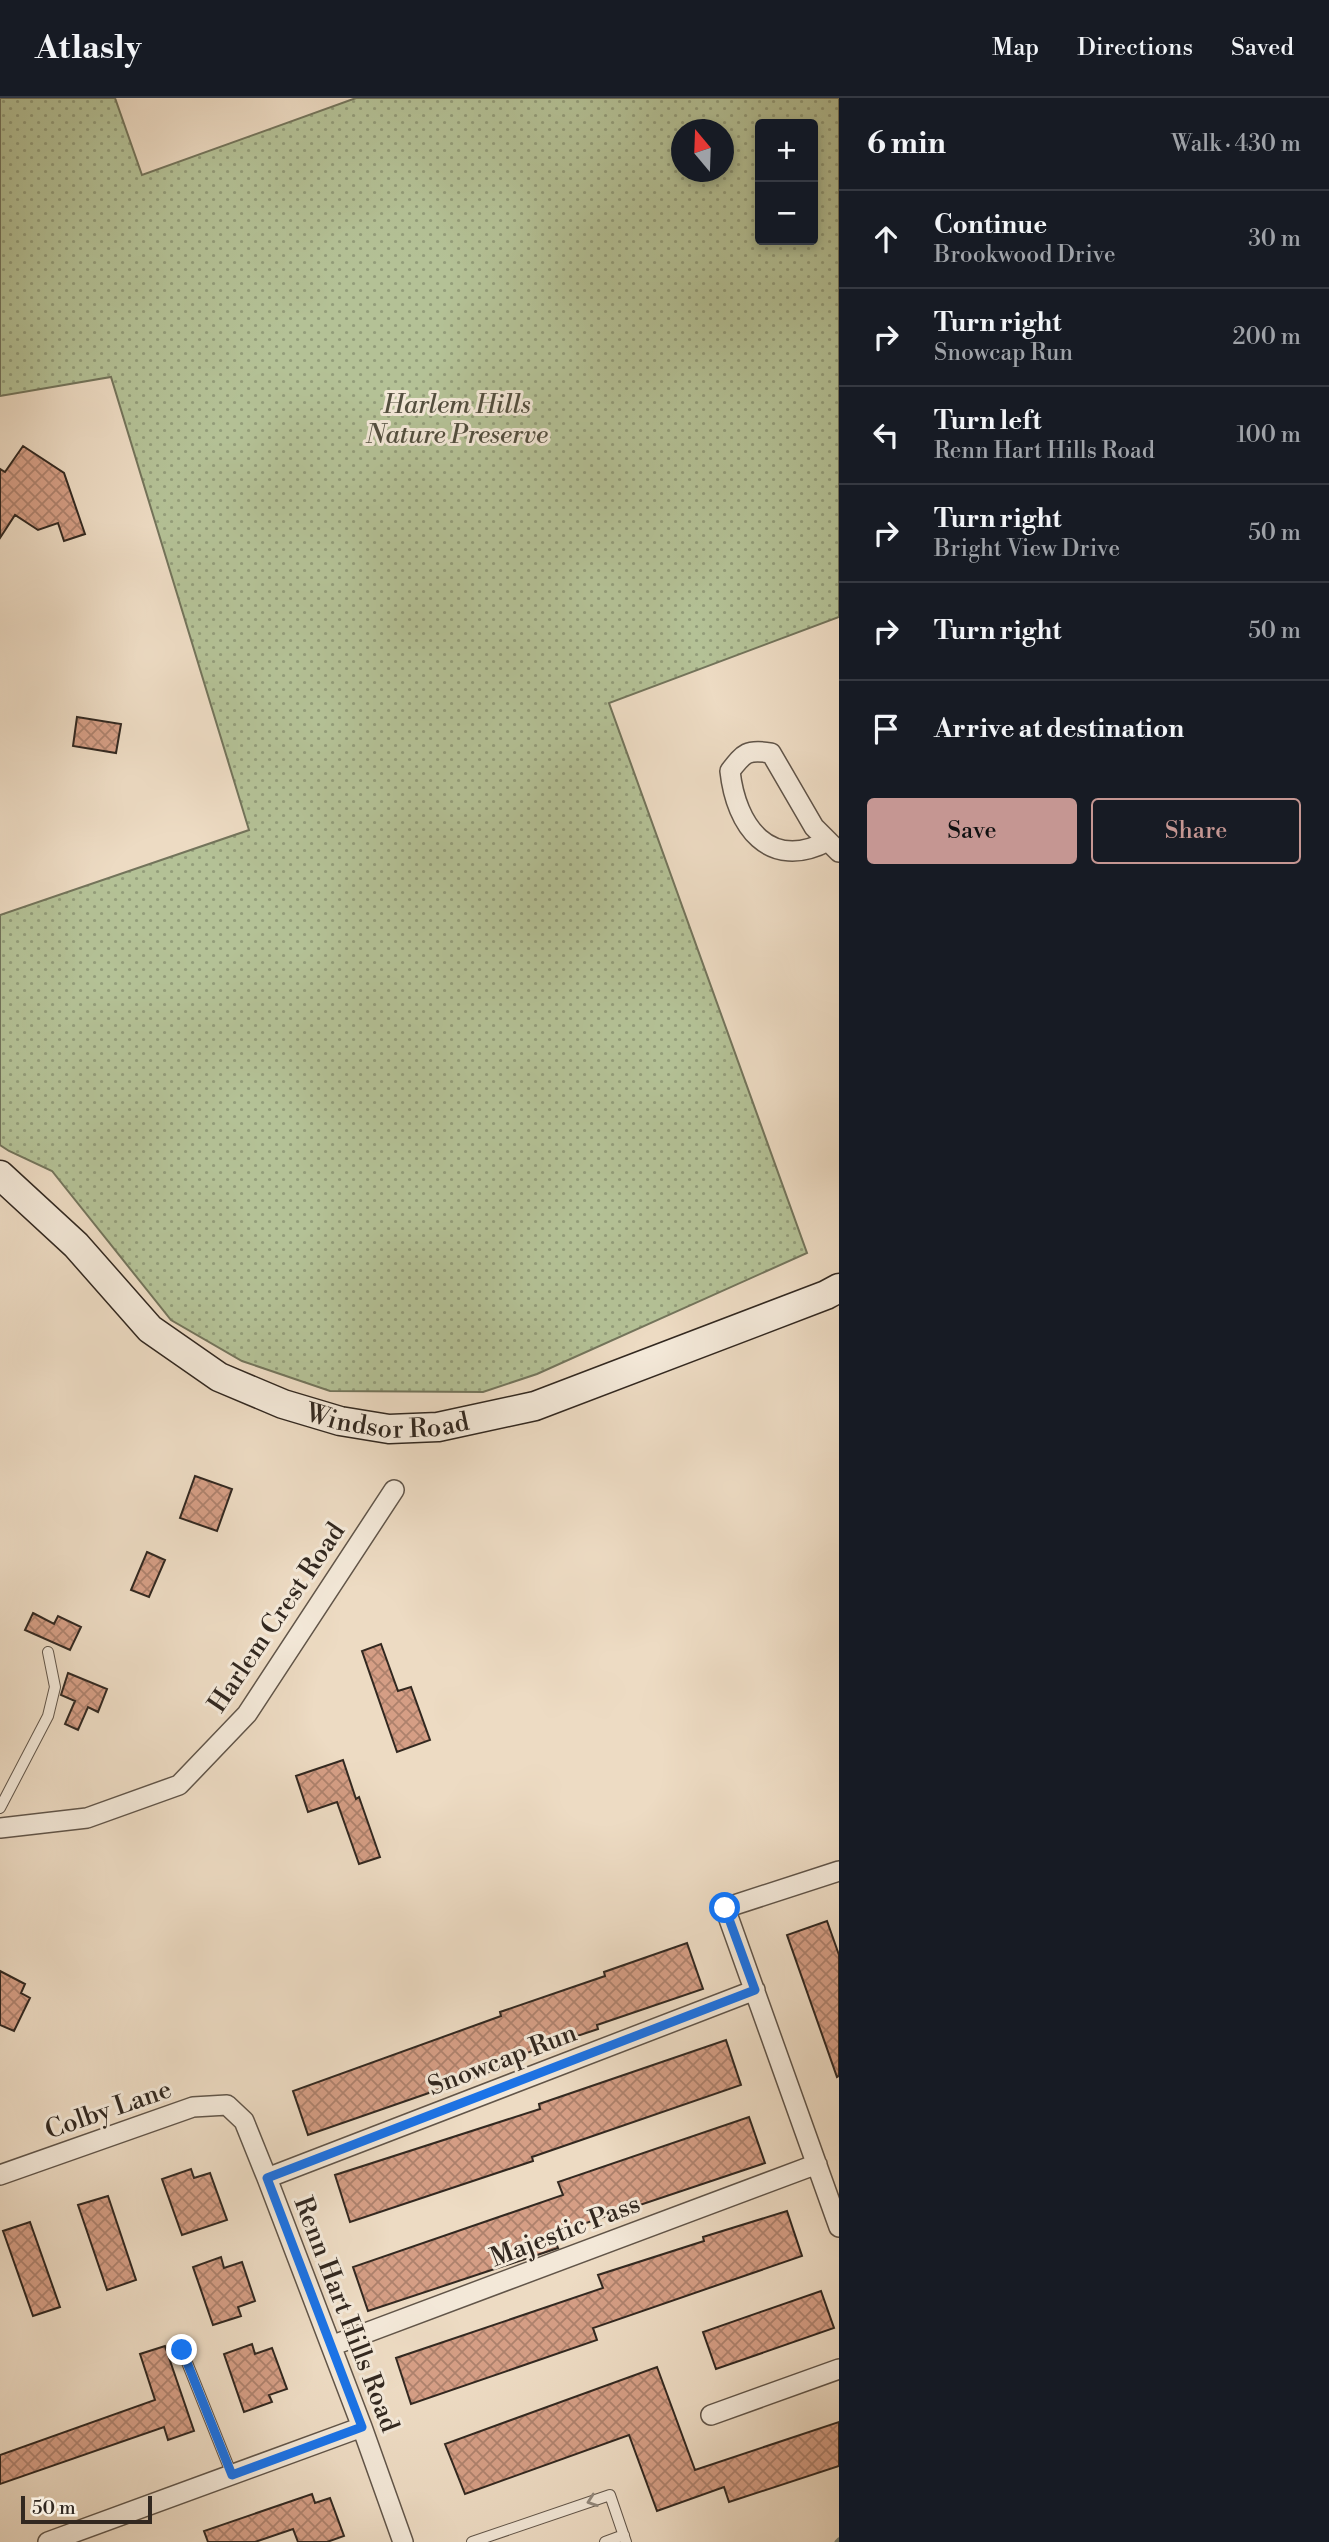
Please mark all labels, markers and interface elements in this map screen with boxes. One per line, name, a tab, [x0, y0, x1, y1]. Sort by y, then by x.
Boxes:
text: Atlasly	[35, 28, 141, 69]
text: Map	[992, 33, 1039, 63]
text: Directions	[1077, 33, 1193, 63]
text: Saved	[1231, 33, 1294, 63]
north arrow	[671, 119, 734, 182]
map controls	[755, 119, 818, 245]
button: +	[755, 119, 818, 182]
text: 6 min	[867, 125, 946, 163]
text: Walk · 430 m	[1171, 130, 1301, 158]
button: −	[755, 182, 818, 245]
text: Continue	[934, 209, 1047, 241]
icon: ahead	[867, 220, 905, 258]
text: 30 m	[1248, 225, 1301, 253]
text: Brookwood Drive	[934, 241, 1116, 269]
text: Turn right	[934, 307, 1062, 339]
icon: right	[867, 318, 905, 356]
text: 200 m	[1233, 323, 1301, 351]
text: Snowcap Run	[934, 339, 1073, 367]
park label: Harlem Hills Nature Preserve	[365, 389, 548, 451]
text: Turn left	[934, 405, 1042, 437]
icon: left	[867, 416, 905, 454]
text: 100 m	[1236, 421, 1301, 449]
text: Renn Hart Hills Road	[934, 437, 1155, 465]
text: Turn right	[934, 503, 1062, 535]
icon: right	[867, 514, 905, 552]
text: 50 m	[1248, 519, 1301, 547]
text: Bright View Drive	[934, 535, 1120, 563]
icon: right	[867, 612, 905, 650]
text: Turn right	[934, 615, 1062, 647]
text: 50 m	[1248, 617, 1301, 645]
icon: arrive	[867, 710, 905, 748]
text: Arrive at destination	[934, 713, 1184, 745]
button: Save	[867, 798, 1077, 864]
button: Share	[1091, 798, 1301, 864]
street label: Windsor Road	[301, 1396, 472, 1446]
street label: Harlem Crest Road	[201, 1516, 352, 1719]
route start	[709, 1892, 740, 1923]
street label: Snowcap Run	[423, 2017, 581, 2103]
street label: Colby Lane	[41, 2073, 176, 2147]
street label: Majestic Pass	[486, 2188, 645, 2274]
street label: Renn Hart Hills Road	[286, 2192, 406, 2437]
route end	[166, 2334, 197, 2365]
scale bar	[21, 2493, 152, 2525]
one-way arrow	[587, 2493, 599, 2507]
text: 50 m	[32, 2496, 76, 2520]

